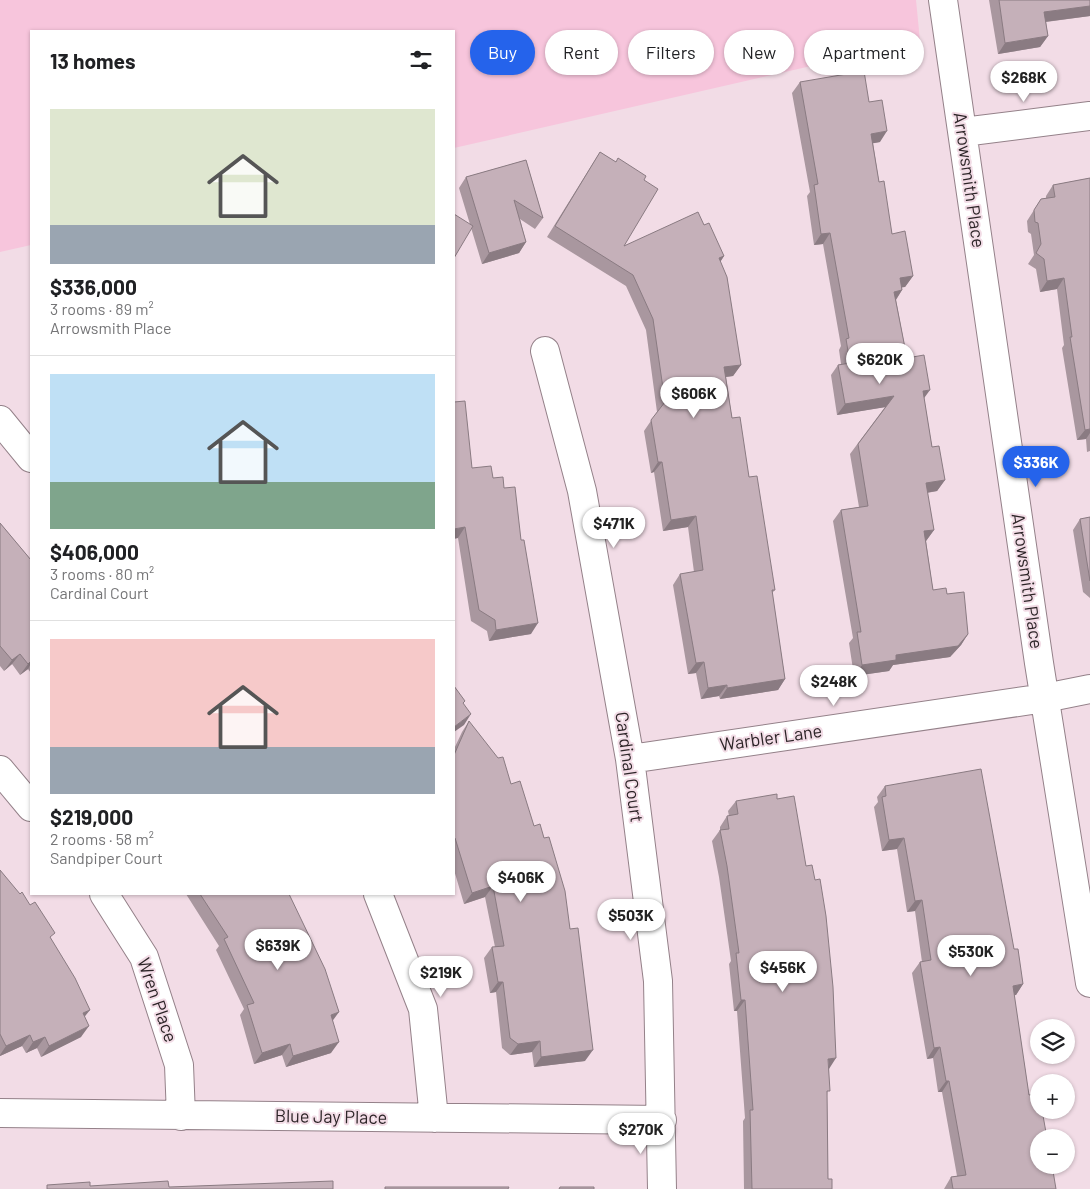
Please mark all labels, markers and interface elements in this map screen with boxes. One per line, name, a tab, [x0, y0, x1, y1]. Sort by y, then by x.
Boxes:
chip: Buy	[470, 30, 535, 75]
chip: Rent	[545, 30, 618, 75]
chip: Filters	[628, 30, 714, 75]
chip: New	[724, 30, 794, 75]
chip: Apartment	[804, 30, 924, 75]
icon: filters	[407, 46, 435, 74]
text: 13 homes	[50, 48, 135, 73]
pin: $268K	[989, 61, 1059, 103]
text: $268K	[1001, 67, 1047, 86]
street label: Arrowsmith Place	[950, 111, 990, 249]
icon: home	[198, 141, 288, 231]
text: $336,000	[50, 274, 137, 299]
text: 3 rooms · 89 m²	[50, 299, 154, 318]
text: Arrowsmith Place	[50, 318, 172, 337]
pin: $620K	[845, 342, 915, 385]
text: $620K	[857, 349, 903, 368]
pin: $606K	[659, 376, 729, 419]
text: $606K	[671, 383, 717, 402]
icon: home	[198, 407, 288, 497]
pin: $336K	[1001, 446, 1071, 488]
text: $336K	[1013, 452, 1059, 471]
pin: $471K	[579, 506, 649, 549]
street label: Arrowsmith Place	[1008, 512, 1048, 650]
text: $471K	[593, 513, 635, 532]
text: $406,000	[50, 539, 139, 564]
text: 3 rooms · 80 m²	[50, 564, 154, 583]
text: Cardinal Court	[50, 583, 149, 602]
pin: $248K	[799, 664, 869, 707]
text: $248K	[811, 671, 857, 690]
icon: home	[198, 672, 288, 762]
street label: Cardinal Court	[611, 710, 649, 823]
street label: Warbler Lane	[718, 719, 823, 755]
text: $219,000	[50, 804, 133, 829]
text: 2 rooms · 58 m²	[50, 829, 154, 848]
text: Sandpiper Court	[50, 848, 163, 867]
pin: $406K	[486, 860, 556, 903]
text: $406K	[498, 867, 544, 886]
pin: $503K	[596, 898, 666, 941]
text: $503K	[608, 905, 654, 924]
pin: $639K	[243, 928, 313, 971]
pin: $530K	[936, 934, 1006, 977]
text: $639K	[256, 935, 300, 954]
text: $530K	[948, 941, 994, 960]
pin: $456K	[748, 950, 818, 993]
street label: Wren Place	[133, 955, 183, 1045]
pin: $219K	[406, 956, 476, 998]
text: $456K	[760, 957, 806, 976]
text: $219K	[420, 962, 462, 981]
map controls	[1030, 1019, 1075, 1174]
button: layers	[1030, 1019, 1075, 1064]
button: +	[1030, 1074, 1075, 1119]
street label: Blue Jay Place	[275, 1104, 387, 1128]
pin: $270K	[606, 1112, 676, 1155]
text: $270K	[618, 1119, 664, 1138]
button: −	[1030, 1129, 1075, 1174]

